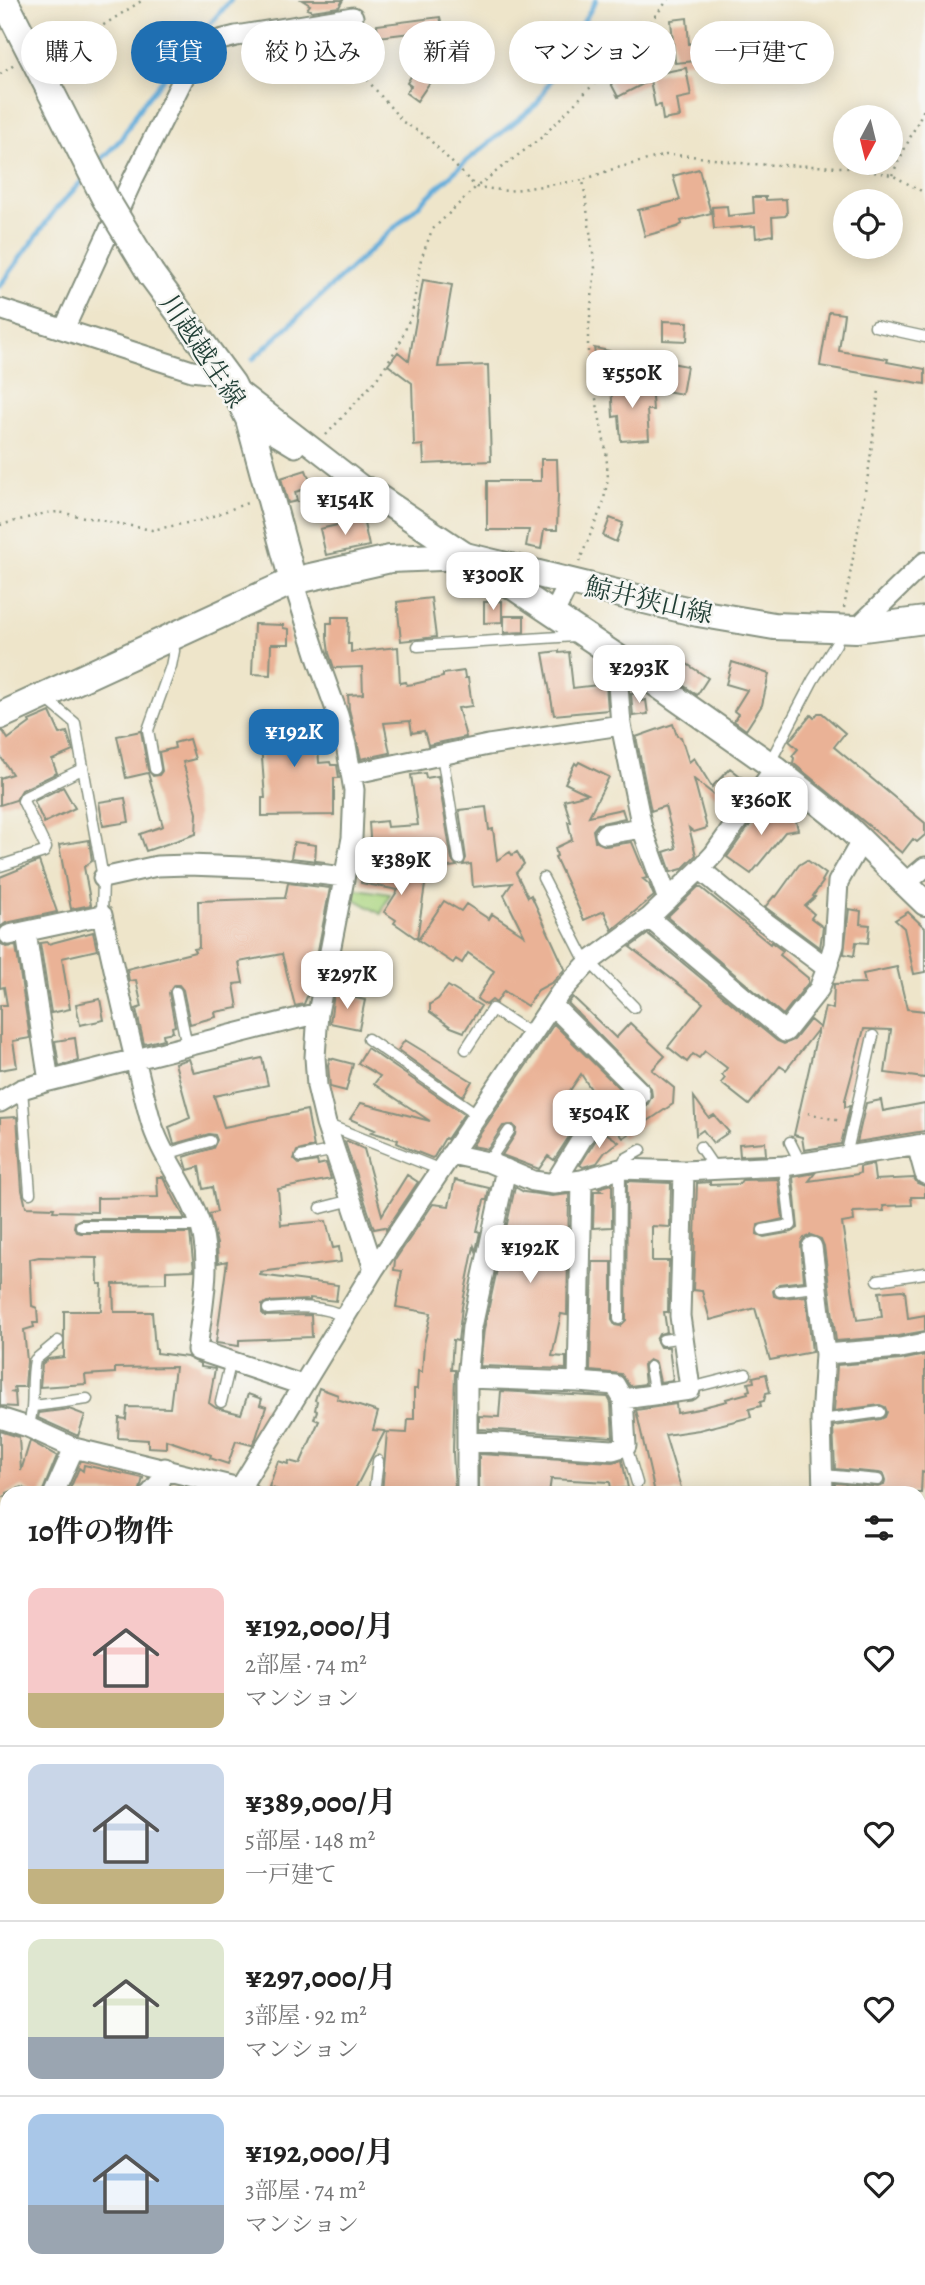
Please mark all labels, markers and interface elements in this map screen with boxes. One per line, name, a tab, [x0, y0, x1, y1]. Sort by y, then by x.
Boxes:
chip: 購入	[21, 21, 117, 84]
chip: 賃貸	[131, 21, 227, 84]
chip: 絞り込み	[241, 21, 385, 84]
chip: 新着	[399, 21, 495, 84]
chip: マンション	[509, 21, 676, 84]
chip: 一戸建て	[690, 21, 834, 84]
north arrow	[833, 105, 903, 175]
map controls	[833, 105, 903, 259]
button: locate	[833, 189, 903, 259]
street label: 川越越生線	[152, 288, 253, 415]
pin: ¥550K	[583, 350, 681, 410]
text: ¥550K	[602, 357, 662, 388]
pin: ¥154K	[296, 477, 394, 537]
text: ¥154K	[316, 484, 374, 515]
pin: ¥300K	[444, 552, 542, 612]
text: ¥300K	[462, 559, 524, 590]
street label: 鯨井狭山線	[582, 569, 716, 632]
pin: ¥293K	[590, 646, 688, 705]
text: ¥293K	[609, 652, 669, 683]
pin: ¥192K	[245, 710, 343, 769]
text: ¥192K	[265, 716, 323, 747]
pin: ¥360K	[712, 778, 810, 837]
text: ¥360K	[731, 784, 791, 815]
pin: ¥389K	[352, 838, 450, 897]
text: ¥389K	[371, 844, 431, 875]
pin: ¥297K	[298, 951, 396, 1011]
text: ¥297K	[317, 958, 377, 989]
pin: ¥504K	[550, 1090, 648, 1150]
text: ¥504K	[569, 1097, 629, 1128]
pin: ¥192K	[481, 1226, 579, 1285]
text: ¥192K	[501, 1232, 559, 1263]
icon: filters	[860, 1509, 898, 1547]
text: 10件の物件	[28, 1511, 174, 1551]
text: ¥192,000/月	[245, 1606, 395, 1646]
icon: home	[84, 1616, 168, 1700]
icon: heart	[860, 1639, 898, 1677]
text: 2部屋 · 74 m²	[245, 1649, 367, 1680]
text: マンション	[245, 1683, 359, 1714]
text: ¥389,000/月	[245, 1782, 397, 1822]
icon: home	[84, 1792, 168, 1876]
icon: heart	[860, 1815, 898, 1853]
text: 5部屋 · 148 m²	[245, 1825, 375, 1856]
text: 一戸建て	[245, 1859, 337, 1890]
text: ¥297,000/月	[245, 1957, 397, 1997]
icon: home	[84, 1967, 168, 2051]
icon: heart	[860, 1990, 898, 2028]
text: 3部屋 · 92 m²	[245, 2000, 367, 2031]
text: マンション	[245, 2034, 359, 2065]
text: ¥192,000/月	[245, 2132, 395, 2172]
icon: home	[84, 2142, 168, 2226]
icon: heart	[860, 2165, 898, 2203]
text: 3部屋 · 74 m²	[245, 2175, 366, 2206]
text: マンション	[245, 2209, 359, 2240]

